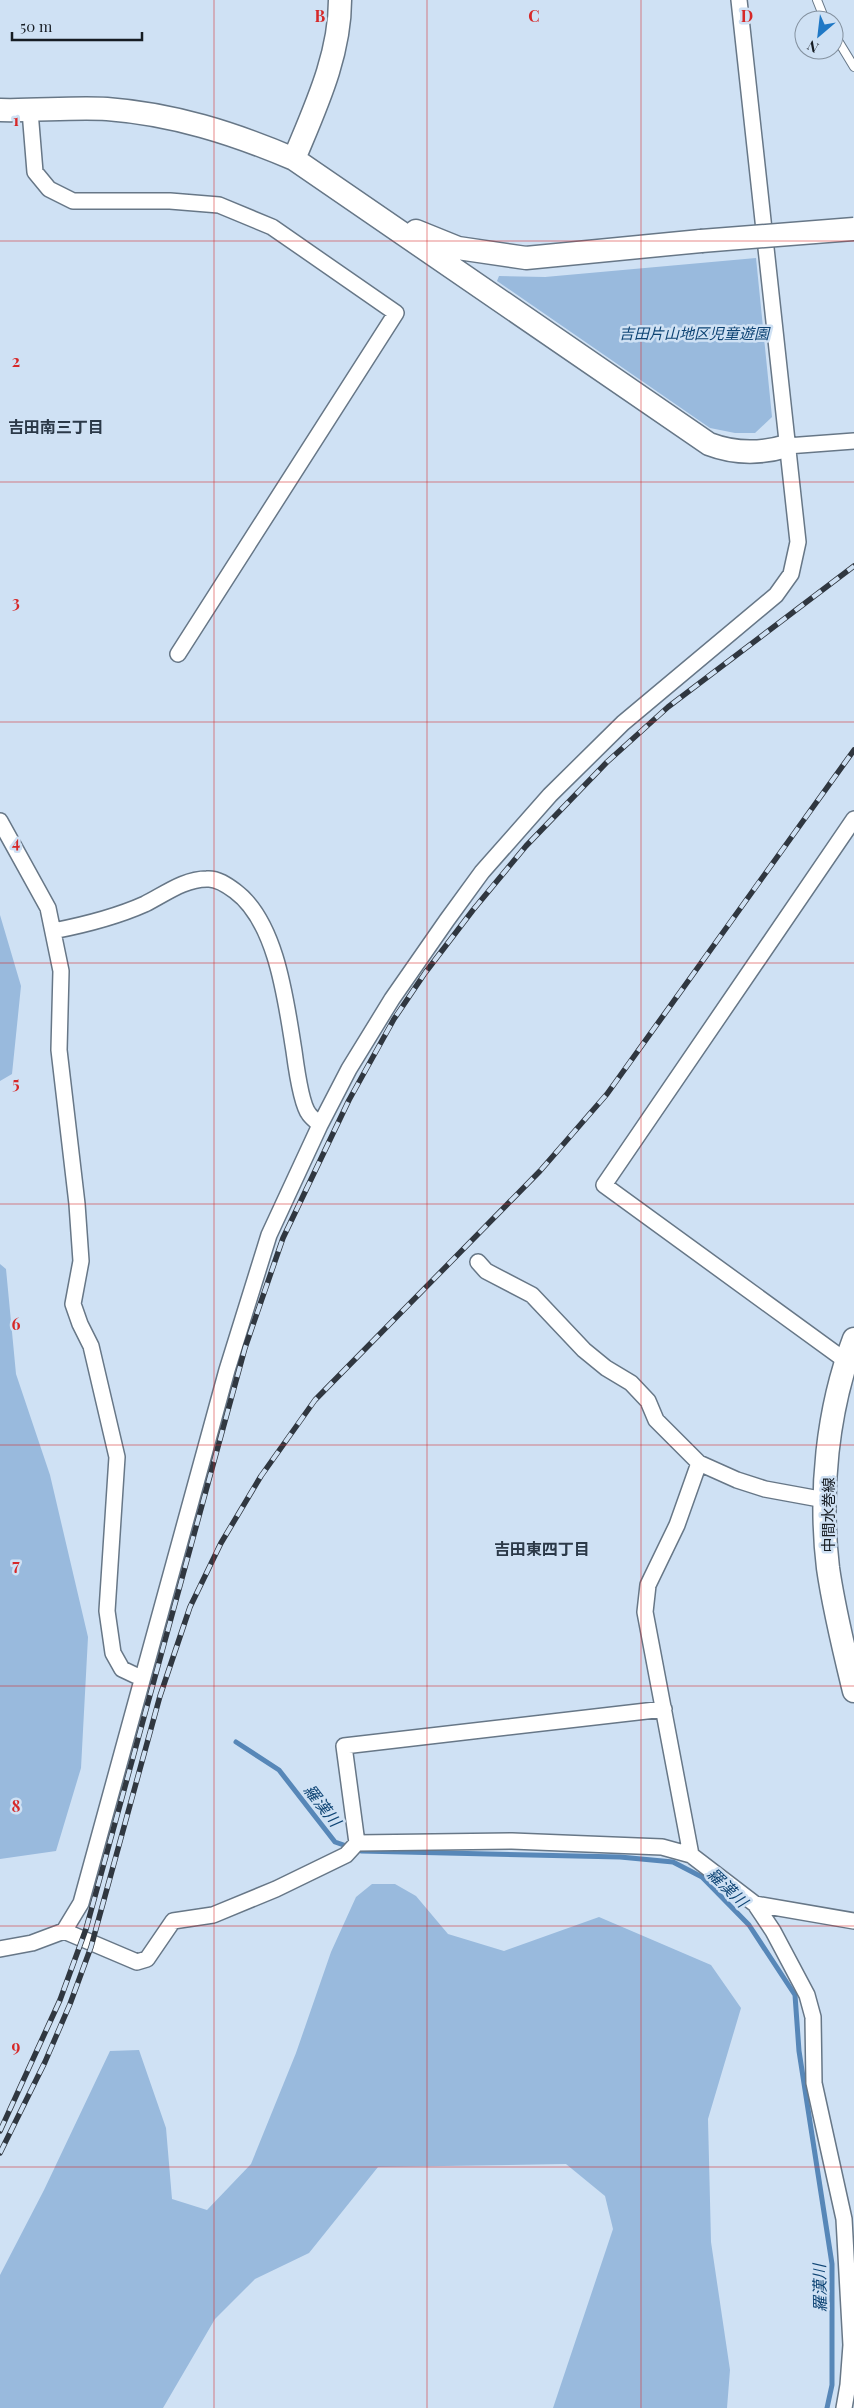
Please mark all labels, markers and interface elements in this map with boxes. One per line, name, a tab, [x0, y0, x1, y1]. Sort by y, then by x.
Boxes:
text: B	[315, 5, 326, 26]
text: C	[528, 5, 540, 26]
text: D	[741, 5, 753, 26]
scale bar	[12, 10, 142, 42]
north arrow	[794, 10, 844, 60]
text: 50 m	[20, 16, 53, 36]
text: N	[804, 36, 822, 58]
text: 1	[13, 109, 19, 130]
park label: 吉田片山地区児童遊園	[619, 323, 771, 343]
text: 2	[12, 350, 20, 371]
district label: 吉田南三丁目	[8, 416, 104, 437]
text: 3	[12, 591, 20, 612]
text: 4	[12, 831, 20, 852]
text: 5	[12, 1072, 20, 1093]
text: 6	[12, 1313, 21, 1334]
street label: 中間水巻線	[818, 1477, 838, 1553]
district label: 吉田東四丁目	[494, 1538, 590, 1559]
text: 7	[12, 1554, 20, 1575]
water label: 羅漢川	[300, 1780, 347, 1832]
text: 8	[12, 1795, 21, 1816]
water label: 羅漢川	[703, 1863, 754, 1913]
text: 9	[12, 2035, 21, 2056]
water label: 羅漢川	[808, 2262, 830, 2312]

